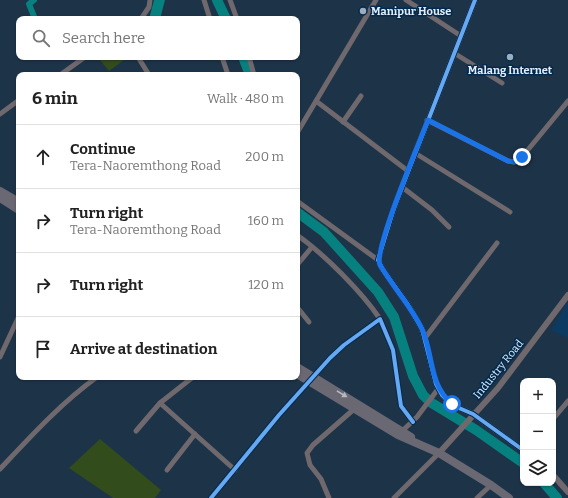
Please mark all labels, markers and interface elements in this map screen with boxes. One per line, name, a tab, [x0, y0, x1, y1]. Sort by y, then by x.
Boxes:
place label: Manipur House	[371, 5, 451, 18]
marker: Manipur House	[358, 6, 368, 16]
search box	[16, 16, 300, 60]
icon: search	[30, 27, 52, 49]
text: Search here	[62, 29, 145, 47]
marker: Malang Internet	[505, 52, 515, 62]
place label: Malang Internet	[468, 64, 553, 77]
text: 6 min	[32, 88, 78, 109]
text: Walk · 480 m	[207, 91, 284, 106]
text: Continue	[70, 140, 136, 158]
icon: ahead	[32, 146, 54, 168]
route end	[513, 148, 531, 166]
text: 200 m	[245, 149, 284, 164]
text: Tera-Naoremthong Road	[70, 158, 221, 173]
text: Turn right	[70, 204, 143, 222]
icon: right	[32, 210, 54, 232]
text: 160 m	[248, 213, 284, 228]
text: Tera-Naoremthong Road	[70, 222, 221, 237]
icon: right	[32, 274, 54, 296]
text: Turn right	[70, 276, 143, 294]
text: 120 m	[248, 277, 284, 292]
street label: Industry Road	[471, 337, 526, 402]
icon: arrive	[32, 338, 54, 360]
text: Arrive at destination	[70, 340, 217, 358]
map controls	[520, 378, 556, 486]
button: +	[520, 378, 556, 414]
one-way arrow	[336, 391, 348, 398]
route start	[443, 395, 461, 413]
button: −	[520, 414, 556, 450]
button: layers	[520, 450, 556, 486]

